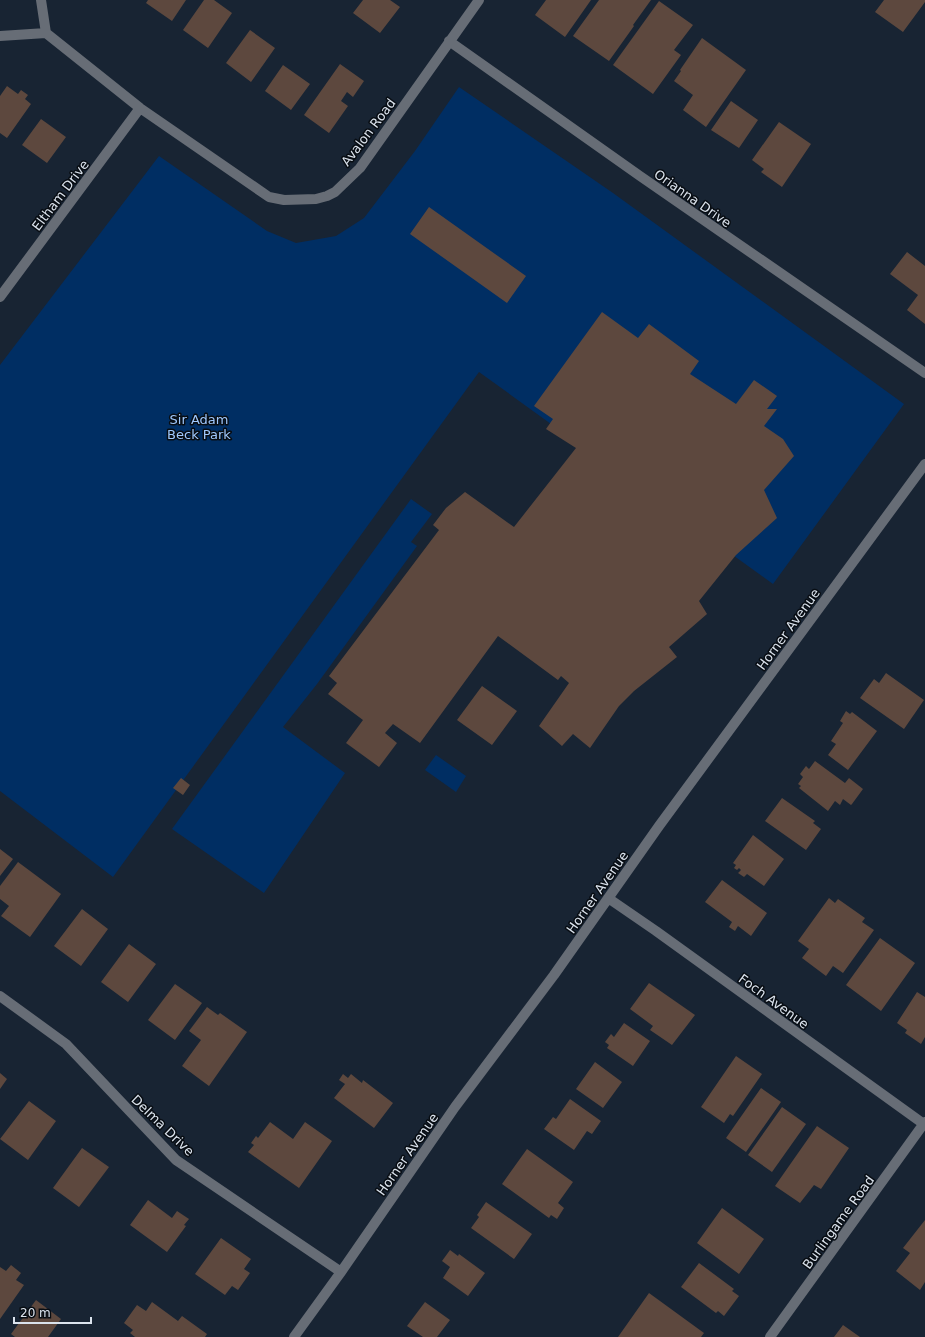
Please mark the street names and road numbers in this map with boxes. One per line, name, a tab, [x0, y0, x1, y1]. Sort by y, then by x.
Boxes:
street label: Avalon Road	[338, 96, 399, 169]
street label: Eltham Drive	[29, 157, 92, 234]
street label: Orianna Drive	[651, 166, 734, 230]
street label: Horner Avenue	[754, 586, 823, 673]
street label: Horner Avenue	[563, 848, 631, 936]
street label: Foch Avenue	[736, 971, 812, 1032]
street label: Delma Drive	[128, 1092, 197, 1159]
street label: Horner Avenue	[373, 1110, 441, 1198]
street label: Burlingame Road	[800, 1173, 877, 1272]

